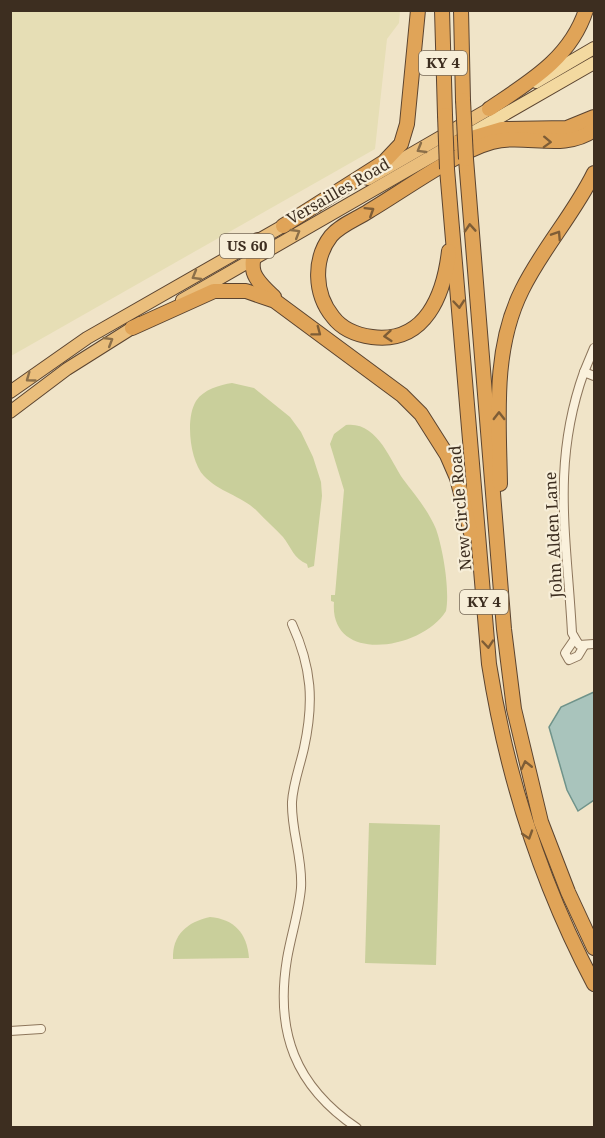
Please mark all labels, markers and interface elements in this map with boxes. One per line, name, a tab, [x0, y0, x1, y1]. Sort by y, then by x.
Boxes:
road number: KY 4	[419, 51, 467, 75]
one-way arrow	[543, 136, 552, 148]
one-way arrow	[417, 142, 427, 153]
street label: Versailles Road	[282, 152, 394, 229]
one-way arrow	[364, 206, 374, 218]
one-way arrow	[464, 224, 477, 233]
one-way arrow	[290, 229, 300, 241]
one-way arrow	[550, 230, 561, 241]
road number: US 60	[220, 234, 274, 258]
one-way arrow	[192, 269, 202, 280]
one-way arrow	[452, 299, 465, 308]
one-way arrow	[310, 324, 321, 335]
one-way arrow	[383, 330, 392, 343]
one-way arrow	[103, 337, 113, 349]
one-way arrow	[25, 370, 36, 381]
one-way arrow	[493, 412, 505, 421]
street label: New Circle Road	[444, 444, 476, 571]
street label: John Alden Lane	[539, 471, 567, 600]
road number: KY 4	[460, 590, 508, 614]
one-way arrow	[481, 640, 494, 649]
one-way arrow	[520, 760, 533, 770]
one-way arrow	[521, 829, 533, 840]

